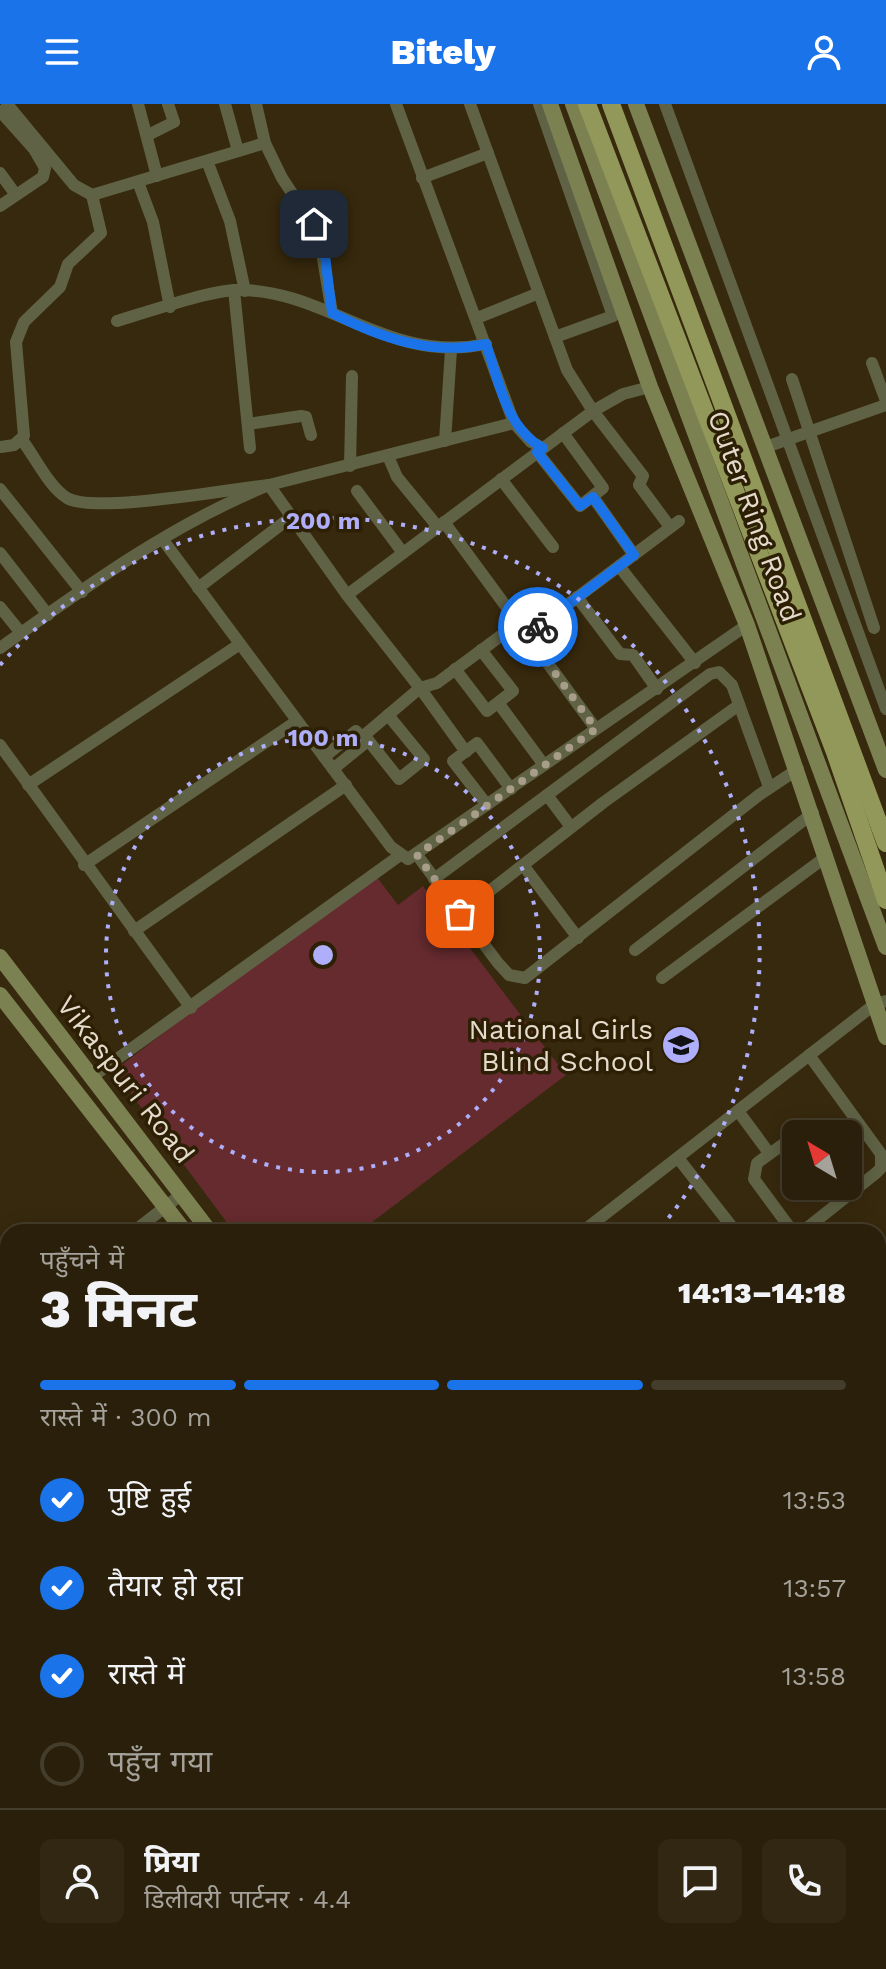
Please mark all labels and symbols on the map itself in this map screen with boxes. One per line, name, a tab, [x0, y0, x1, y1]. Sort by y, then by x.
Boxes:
pin	[280, 190, 348, 258]
street label: Outer Ring Road	[701, 406, 808, 626]
text: 200 m	[286, 507, 360, 535]
courier	[498, 587, 578, 667]
text: 100 m	[288, 724, 358, 752]
pin	[426, 880, 494, 948]
centre of rings	[309, 941, 337, 969]
street label: Vikaspuri Road	[50, 989, 201, 1170]
place label: National Girls Blind School	[469, 1013, 653, 1078]
school or university icon: National Girls Blind School	[660, 1024, 702, 1066]
north arrow	[782, 1120, 862, 1200]

